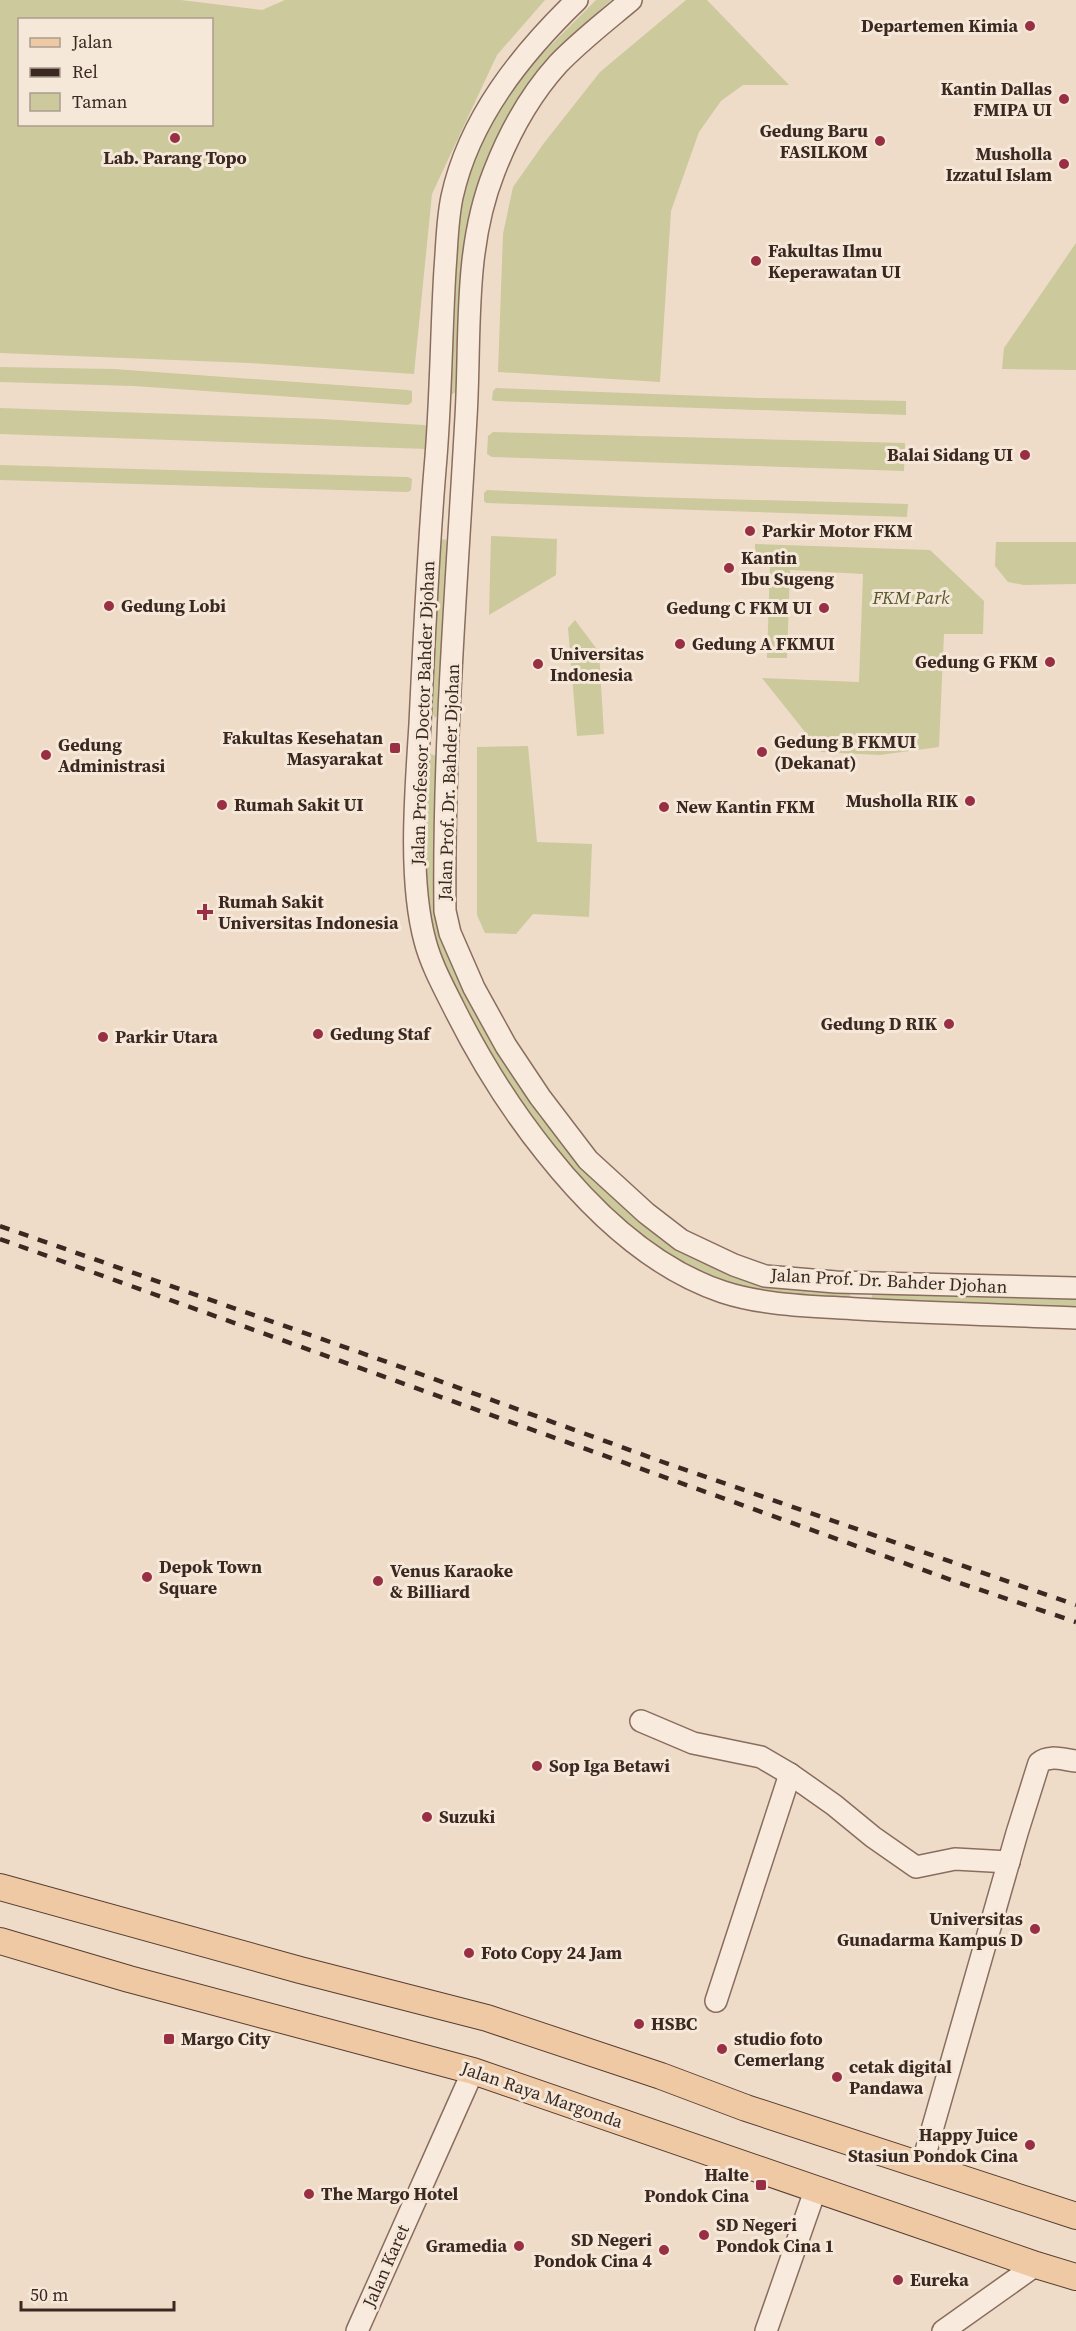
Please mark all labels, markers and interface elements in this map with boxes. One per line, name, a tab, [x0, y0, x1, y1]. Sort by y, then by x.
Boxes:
place label: Departemen Kimia	[861, 13, 1018, 38]
legend	[18, 18, 213, 126]
marker: Departemen Kimia	[1023, 19, 1037, 33]
text: Jalan	[71, 29, 113, 54]
text: Rel	[72, 59, 98, 84]
place label: Kantin Dallas FMIPA UI	[941, 76, 1052, 122]
text: Taman	[72, 89, 127, 114]
marker: Kantin Dallas FMIPA UI	[1057, 92, 1071, 106]
place label: Gedung Baru FASILKOM	[760, 118, 868, 164]
marker: Lab. Parang Topo	[168, 131, 182, 145]
marker: Gedung Baru FASILKOM	[873, 134, 887, 148]
place label: Musholla Izzatul Islam	[946, 141, 1052, 187]
place label: Lab. Parang Topo	[103, 145, 247, 170]
marker: Musholla Izzatul Islam	[1057, 157, 1071, 171]
place label: Fakultas Ilmu Keperawatan UI	[768, 238, 901, 284]
marker: Fakultas Ilmu Keperawatan UI	[749, 254, 763, 268]
place label: Balai Sidang UI	[887, 442, 1013, 467]
marker: Balai Sidang UI	[1018, 448, 1032, 462]
place label: Parkir Motor FKM	[762, 518, 913, 543]
marker: Parkir Motor FKM	[743, 524, 757, 538]
place label: Kantin Ibu Sugeng	[741, 545, 834, 591]
street label: Jalan Professor Doctor Bahder Djohan	[405, 560, 440, 867]
marker: Kantin Ibu Sugeng	[722, 561, 736, 575]
park label: FKM Park	[871, 585, 950, 610]
place label: Gedung Lobi	[121, 593, 226, 618]
place label: Gedung C FKM UI	[666, 595, 812, 620]
marker: Gedung Lobi	[102, 599, 116, 613]
marker: Gedung C FKM UI	[817, 601, 831, 615]
place label: Gedung A FKMUI	[692, 631, 835, 656]
marker: Gedung A FKMUI	[673, 637, 687, 651]
place label: Universitas Indonesia	[550, 641, 644, 687]
place label: Gedung G FKM	[915, 649, 1038, 674]
marker: Gedung G FKM	[1043, 655, 1057, 669]
marker: Universitas Indonesia	[531, 657, 545, 671]
street label: Jalan Prof. Dr. Bahder Djohan	[432, 663, 465, 902]
place label: Fakultas Kesehatan Masyarakat	[222, 725, 384, 771]
place label: Gedung B FKMUI (Dekanat)	[774, 729, 916, 775]
place label: Gedung Administrasi	[58, 732, 166, 778]
marker: Fakultas Kesehatan Masyarakat	[388, 741, 402, 755]
marker: Gedung B FKMUI (Dekanat)	[755, 745, 769, 759]
marker: Gedung Administrasi	[39, 748, 53, 762]
place label: Musholla RIK	[846, 788, 958, 813]
place label: Rumah Sakit UI	[234, 792, 363, 817]
place label: New Kantin FKM	[676, 794, 815, 819]
marker: Musholla RIK	[963, 794, 977, 808]
marker: Rumah Sakit UI	[215, 798, 229, 812]
marker: New Kantin FKM	[657, 800, 671, 814]
place label: Rumah Sakit Universitas Indonesia	[218, 889, 399, 935]
marker: Rumah Sakit Universitas Indonesia	[196, 903, 214, 921]
place label: Gedung D RIK	[821, 1011, 937, 1036]
marker: Gedung D RIK	[942, 1017, 956, 1031]
place label: Gedung Staf	[330, 1021, 432, 1046]
place label: Parkir Utara	[115, 1024, 218, 1049]
marker: Gedung Staf	[311, 1027, 325, 1041]
marker: Parkir Utara	[96, 1030, 110, 1044]
street label: Jalan Prof. Dr. Bahder Djohan	[769, 1262, 1008, 1299]
place label: Depok Town Square	[159, 1554, 262, 1600]
place label: Venus Karaoke & Billiard	[390, 1558, 513, 1604]
marker: Depok Town Square	[140, 1570, 154, 1584]
marker: Venus Karaoke & Billiard	[371, 1574, 385, 1588]
place label: Sop Iga Betawi	[549, 1753, 670, 1778]
marker: Sop Iga Betawi	[530, 1759, 544, 1773]
place label: Suzuki	[439, 1804, 496, 1829]
marker: Suzuki	[420, 1810, 434, 1824]
place label: Universitas Gunadarma Kampus D	[837, 1906, 1023, 1952]
marker: Universitas Gunadarma Kampus D	[1028, 1922, 1042, 1936]
place label: Foto Copy 24 Jam	[481, 1940, 622, 1965]
marker: Foto Copy 24 Jam	[462, 1946, 476, 1960]
place label: HSBC	[651, 2011, 697, 2036]
marker: HSBC	[632, 2017, 646, 2031]
place label: Margo City	[181, 2026, 271, 2051]
place label: studio foto Cemerlang	[734, 2026, 824, 2072]
marker: Margo City	[162, 2032, 176, 2046]
marker: studio foto Cemerlang	[715, 2042, 729, 2056]
place label: cetak digital Pandawa	[849, 2054, 952, 2100]
street label: Jalan Raya Margonda	[457, 2055, 627, 2134]
marker: cetak digital Pandawa	[830, 2070, 844, 2084]
place label: Happy Juice Stasiun Pondok Cina	[848, 2122, 1018, 2168]
marker: Happy Juice Stasiun Pondok Cina	[1023, 2138, 1037, 2152]
place label: Halte Pondok Cina	[644, 2162, 749, 2208]
marker: Halte Pondok Cina	[754, 2178, 768, 2192]
place label: The Margo Hotel	[321, 2181, 458, 2206]
marker: The Margo Hotel	[302, 2187, 316, 2201]
place label: SD Negeri Pondok Cina 1	[716, 2212, 834, 2258]
street label: Jalan Karet	[356, 2220, 415, 2312]
place label: SD Negeri Pondok Cina 4	[534, 2227, 652, 2273]
marker: SD Negeri Pondok Cina 1	[697, 2228, 711, 2242]
place label: Gramedia	[426, 2233, 507, 2258]
marker: Gramedia	[512, 2239, 526, 2253]
marker: SD Negeri Pondok Cina 4	[657, 2243, 671, 2257]
place label: Eureka	[910, 2267, 969, 2292]
marker: Eureka	[891, 2273, 905, 2287]
scale bar	[21, 2274, 174, 2312]
text: 50 m	[30, 2282, 68, 2307]

